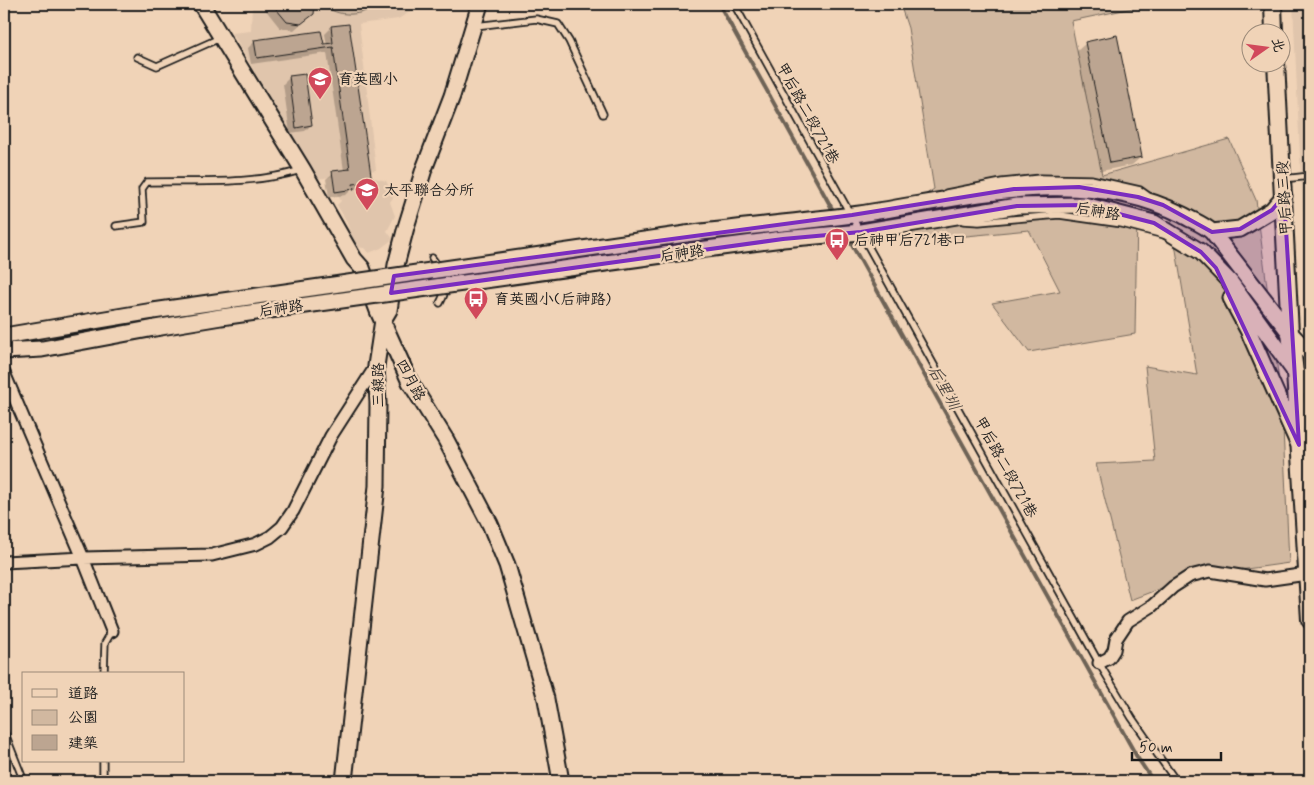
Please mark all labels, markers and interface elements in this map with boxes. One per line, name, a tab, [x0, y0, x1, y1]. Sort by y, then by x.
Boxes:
north arrow	[1242, 22, 1292, 72]
text: 北	[1267, 36, 1288, 54]
street label: 甲后路二段721巷	[771, 59, 843, 168]
school or university icon: 育英國小	[307, 66, 333, 100]
place label: 育英國小	[338, 70, 398, 90]
street label: 甲后路三段	[1273, 160, 1297, 236]
school or university icon: 太平聯合分所	[354, 177, 380, 211]
place label: 太平聯合分所	[384, 181, 474, 201]
street label: 后神路	[1074, 198, 1122, 226]
bus stop icon: 后神甲后721巷口	[824, 227, 850, 261]
place label: 后神甲后721巷口	[854, 231, 967, 251]
street label: 后神路	[658, 241, 706, 267]
bus stop icon: 育英國小(后神路)	[463, 286, 489, 320]
place label: 育英國小(后神路)	[494, 290, 611, 310]
street label: 后神路	[257, 296, 305, 322]
street label: 四月路	[391, 356, 430, 405]
street label: 三線路	[369, 362, 389, 408]
water label: 后里圳	[923, 362, 965, 416]
street label: 甲后路二段721巷	[969, 413, 1041, 522]
legend	[22, 672, 185, 762]
text: 道路	[68, 684, 98, 704]
text: 公園	[68, 708, 98, 728]
scale bar	[1132, 730, 1220, 762]
text: 建築	[68, 734, 98, 754]
text: 50 m	[1139, 738, 1173, 758]

